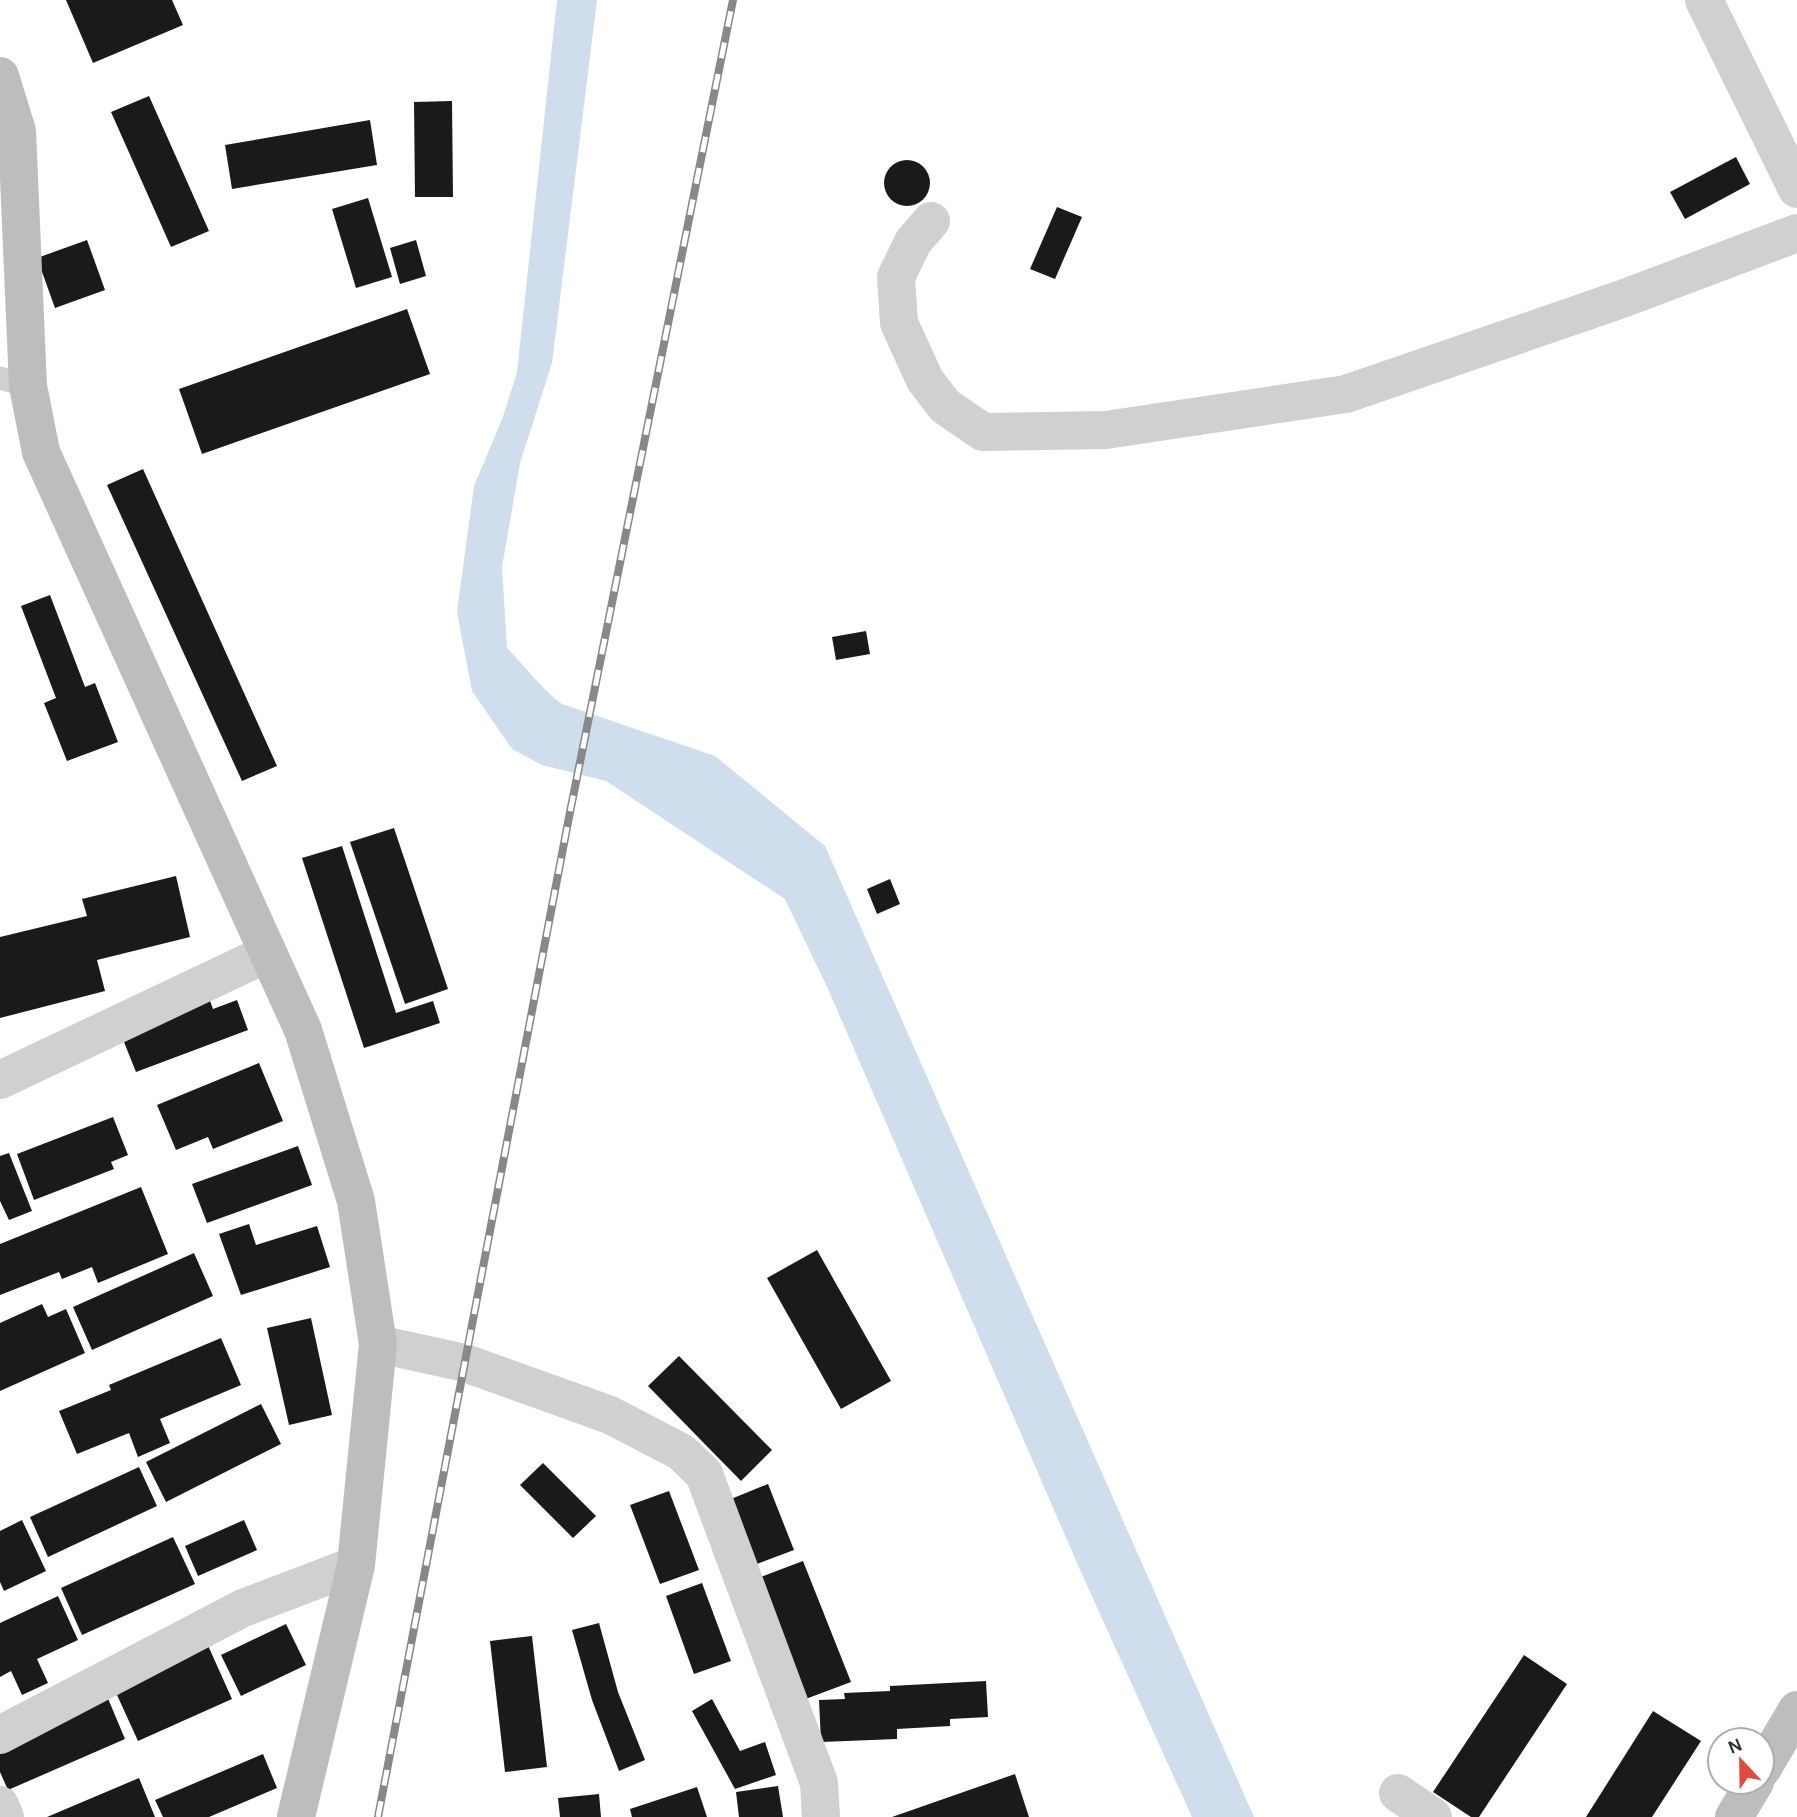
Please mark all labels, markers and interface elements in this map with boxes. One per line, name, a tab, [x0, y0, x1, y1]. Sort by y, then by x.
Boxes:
north arrow	[1706, 1726, 1776, 1796]
text: N	[1725, 1733, 1745, 1759]

